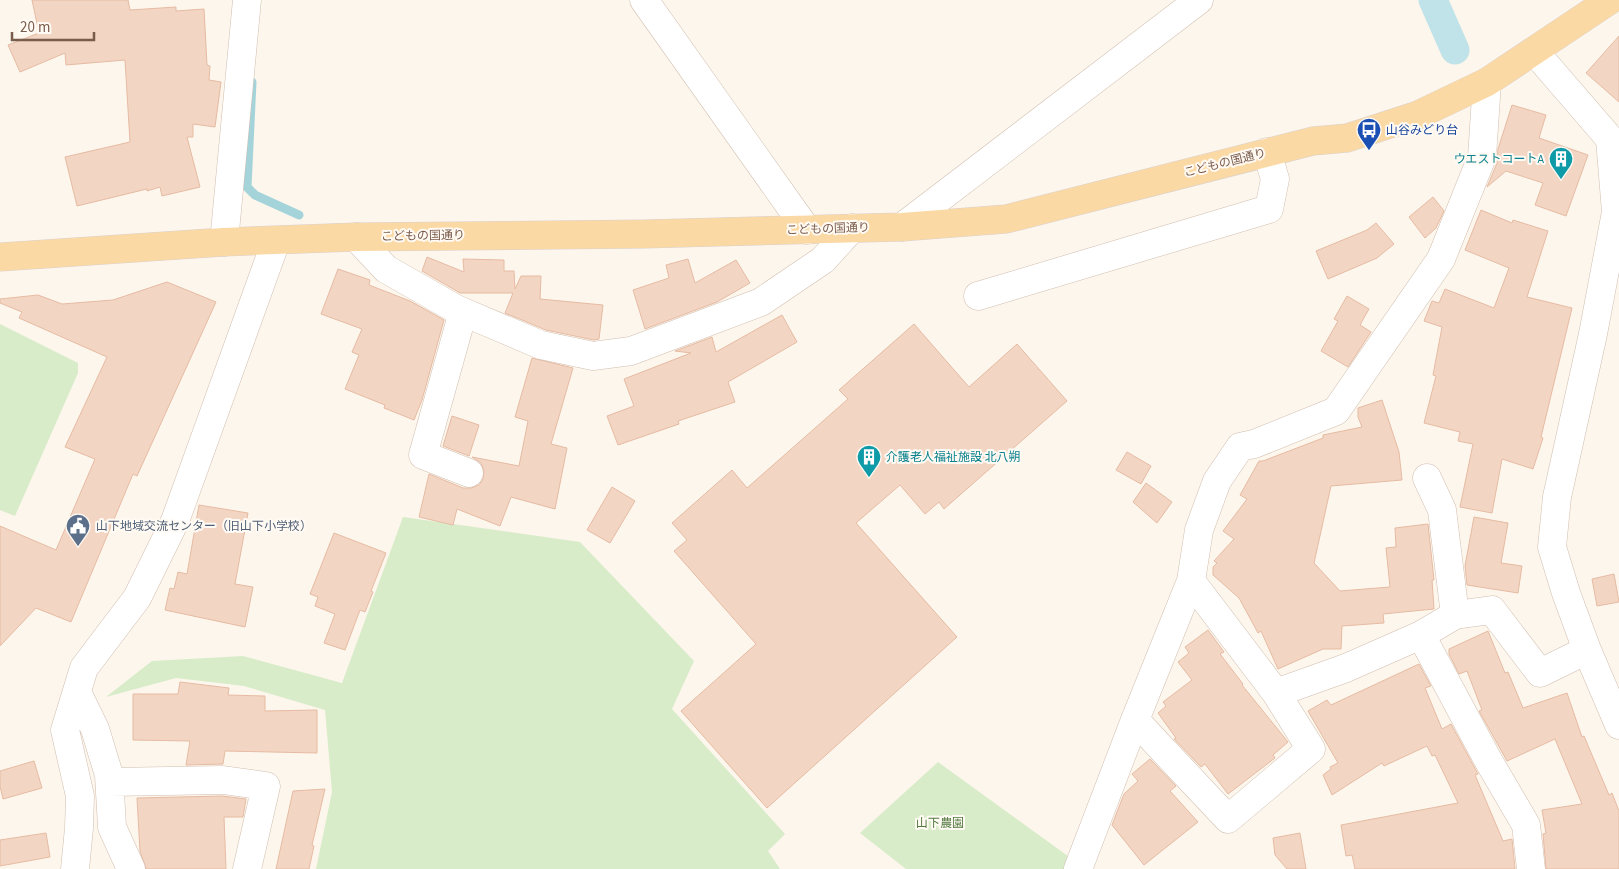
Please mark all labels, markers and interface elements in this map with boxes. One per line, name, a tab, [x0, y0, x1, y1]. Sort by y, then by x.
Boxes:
scale bar	[12, 10, 95, 42]
text: 20 m	[20, 17, 50, 38]
bus stop icon: 山谷みどり台	[1356, 117, 1382, 151]
place label: 山谷みどり台	[1386, 122, 1458, 139]
street label: こどもの国通り	[1182, 145, 1268, 181]
building icon: ウエストコートA	[1548, 146, 1574, 180]
place label: ウエストコートA	[1453, 151, 1544, 168]
street label: こどもの国通り	[786, 219, 870, 239]
street label: こどもの国通り	[381, 227, 465, 245]
building icon: 介護老人福祉施設 北八朔	[856, 444, 882, 478]
place label: 介護老人福祉施設 北八朔	[886, 449, 1020, 466]
public building icon: 山下地域交流センター（旧山下小学校）	[65, 513, 91, 547]
place label: 山下地域交流センター（旧山下小学校）	[96, 518, 312, 535]
park label: 山下農園	[916, 815, 964, 832]

